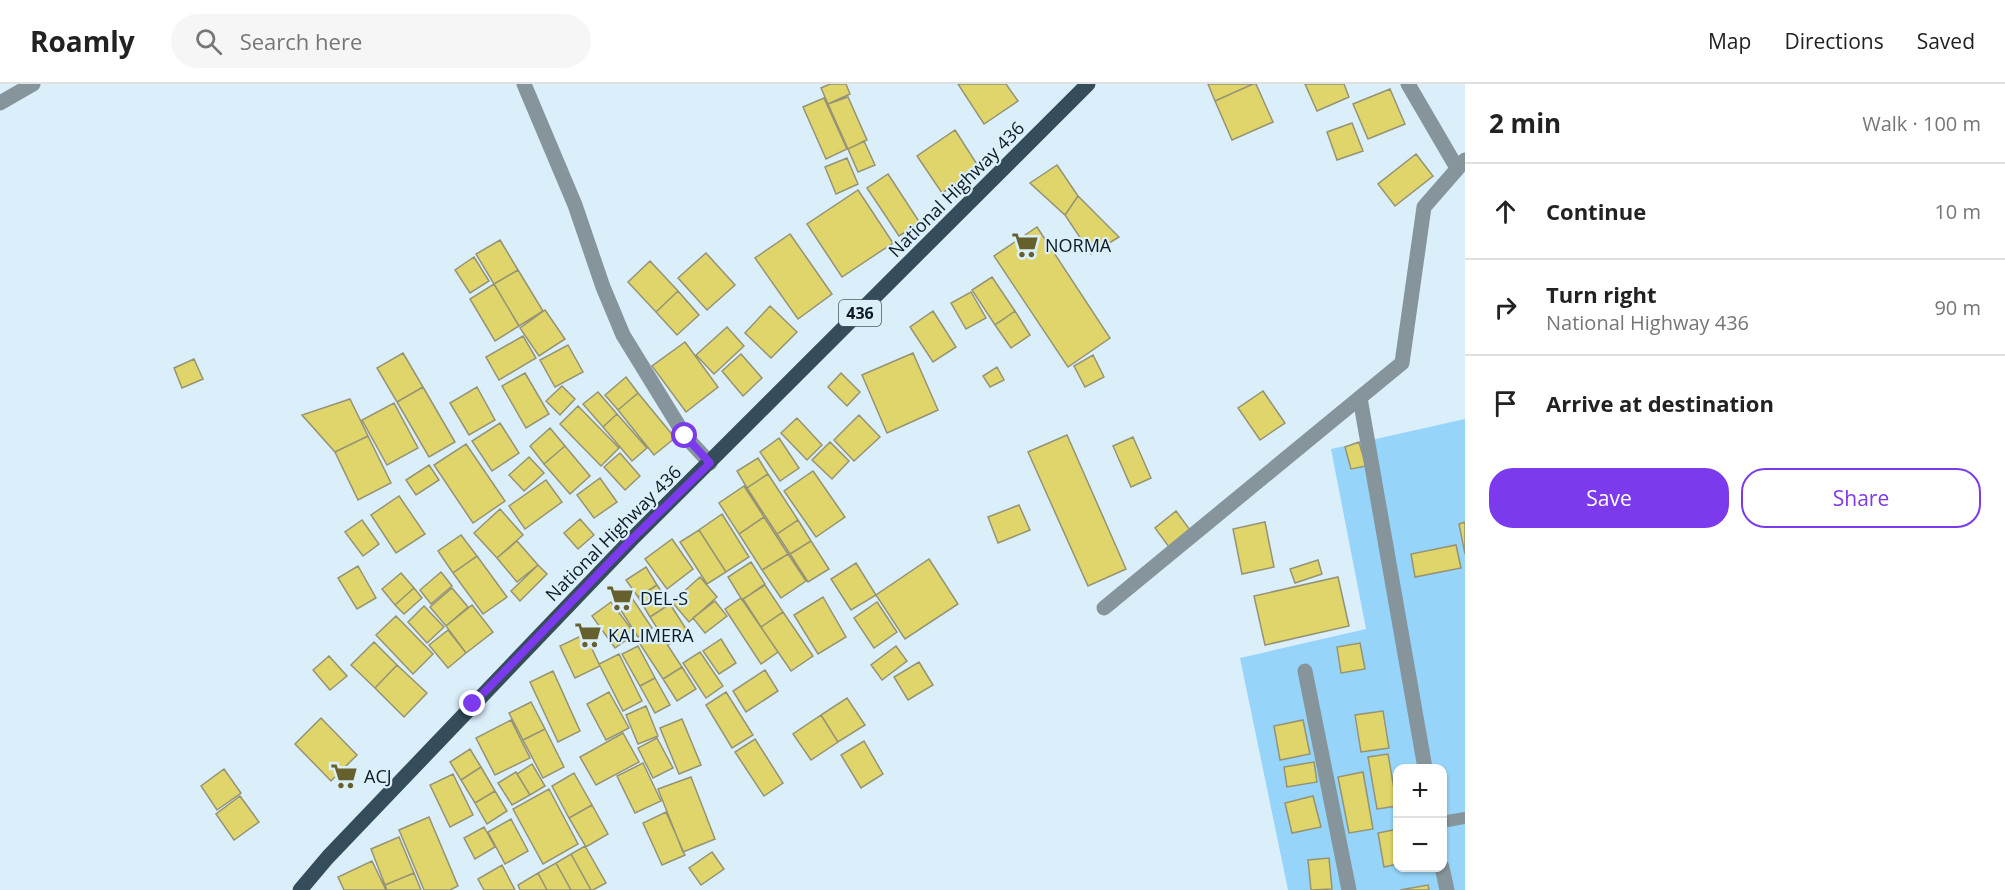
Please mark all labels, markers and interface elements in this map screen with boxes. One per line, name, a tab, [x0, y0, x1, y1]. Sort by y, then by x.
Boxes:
search box	[171, 14, 591, 68]
text: Roamly	[30, 22, 135, 60]
icon: search	[192, 25, 225, 58]
text: Search here	[240, 26, 362, 56]
text: Map	[1708, 27, 1751, 55]
text: Directions	[1784, 27, 1884, 55]
text: Saved	[1917, 27, 1975, 55]
text: 2 min	[1489, 105, 1561, 141]
text: Walk · 100 m	[1862, 110, 1981, 137]
street label: National Highway 436	[883, 116, 1029, 262]
icon: ahead	[1489, 195, 1522, 228]
text: Continue	[1546, 196, 1646, 226]
text: 10 m	[1934, 198, 1981, 225]
supermarket icon: NORMA	[1010, 230, 1040, 260]
place label: NORMA	[1045, 233, 1112, 257]
text: Turn right	[1546, 279, 1657, 309]
icon: right	[1489, 291, 1522, 324]
text: 90 m	[1934, 294, 1981, 321]
road number: 436	[839, 300, 881, 326]
text: National Highway 436	[1546, 309, 1749, 336]
icon: arrive	[1489, 387, 1522, 420]
text: Arrive at destination	[1546, 388, 1774, 418]
route start	[671, 422, 697, 448]
street label: National Highway 436	[540, 460, 686, 606]
button: Save	[1489, 468, 1729, 528]
button: Share	[1741, 468, 1981, 528]
supermarket icon: DEL-S	[605, 583, 635, 613]
place label: DEL-S	[640, 586, 688, 610]
supermarket icon: KALIMERA	[573, 620, 603, 650]
place label: KALIMERA	[608, 623, 694, 647]
route end	[459, 690, 485, 716]
supermarket icon: ACJ	[329, 761, 359, 791]
place label: ACJ	[364, 764, 392, 788]
map controls	[1393, 764, 1447, 872]
button: +	[1393, 764, 1447, 818]
button: −	[1393, 818, 1447, 872]

